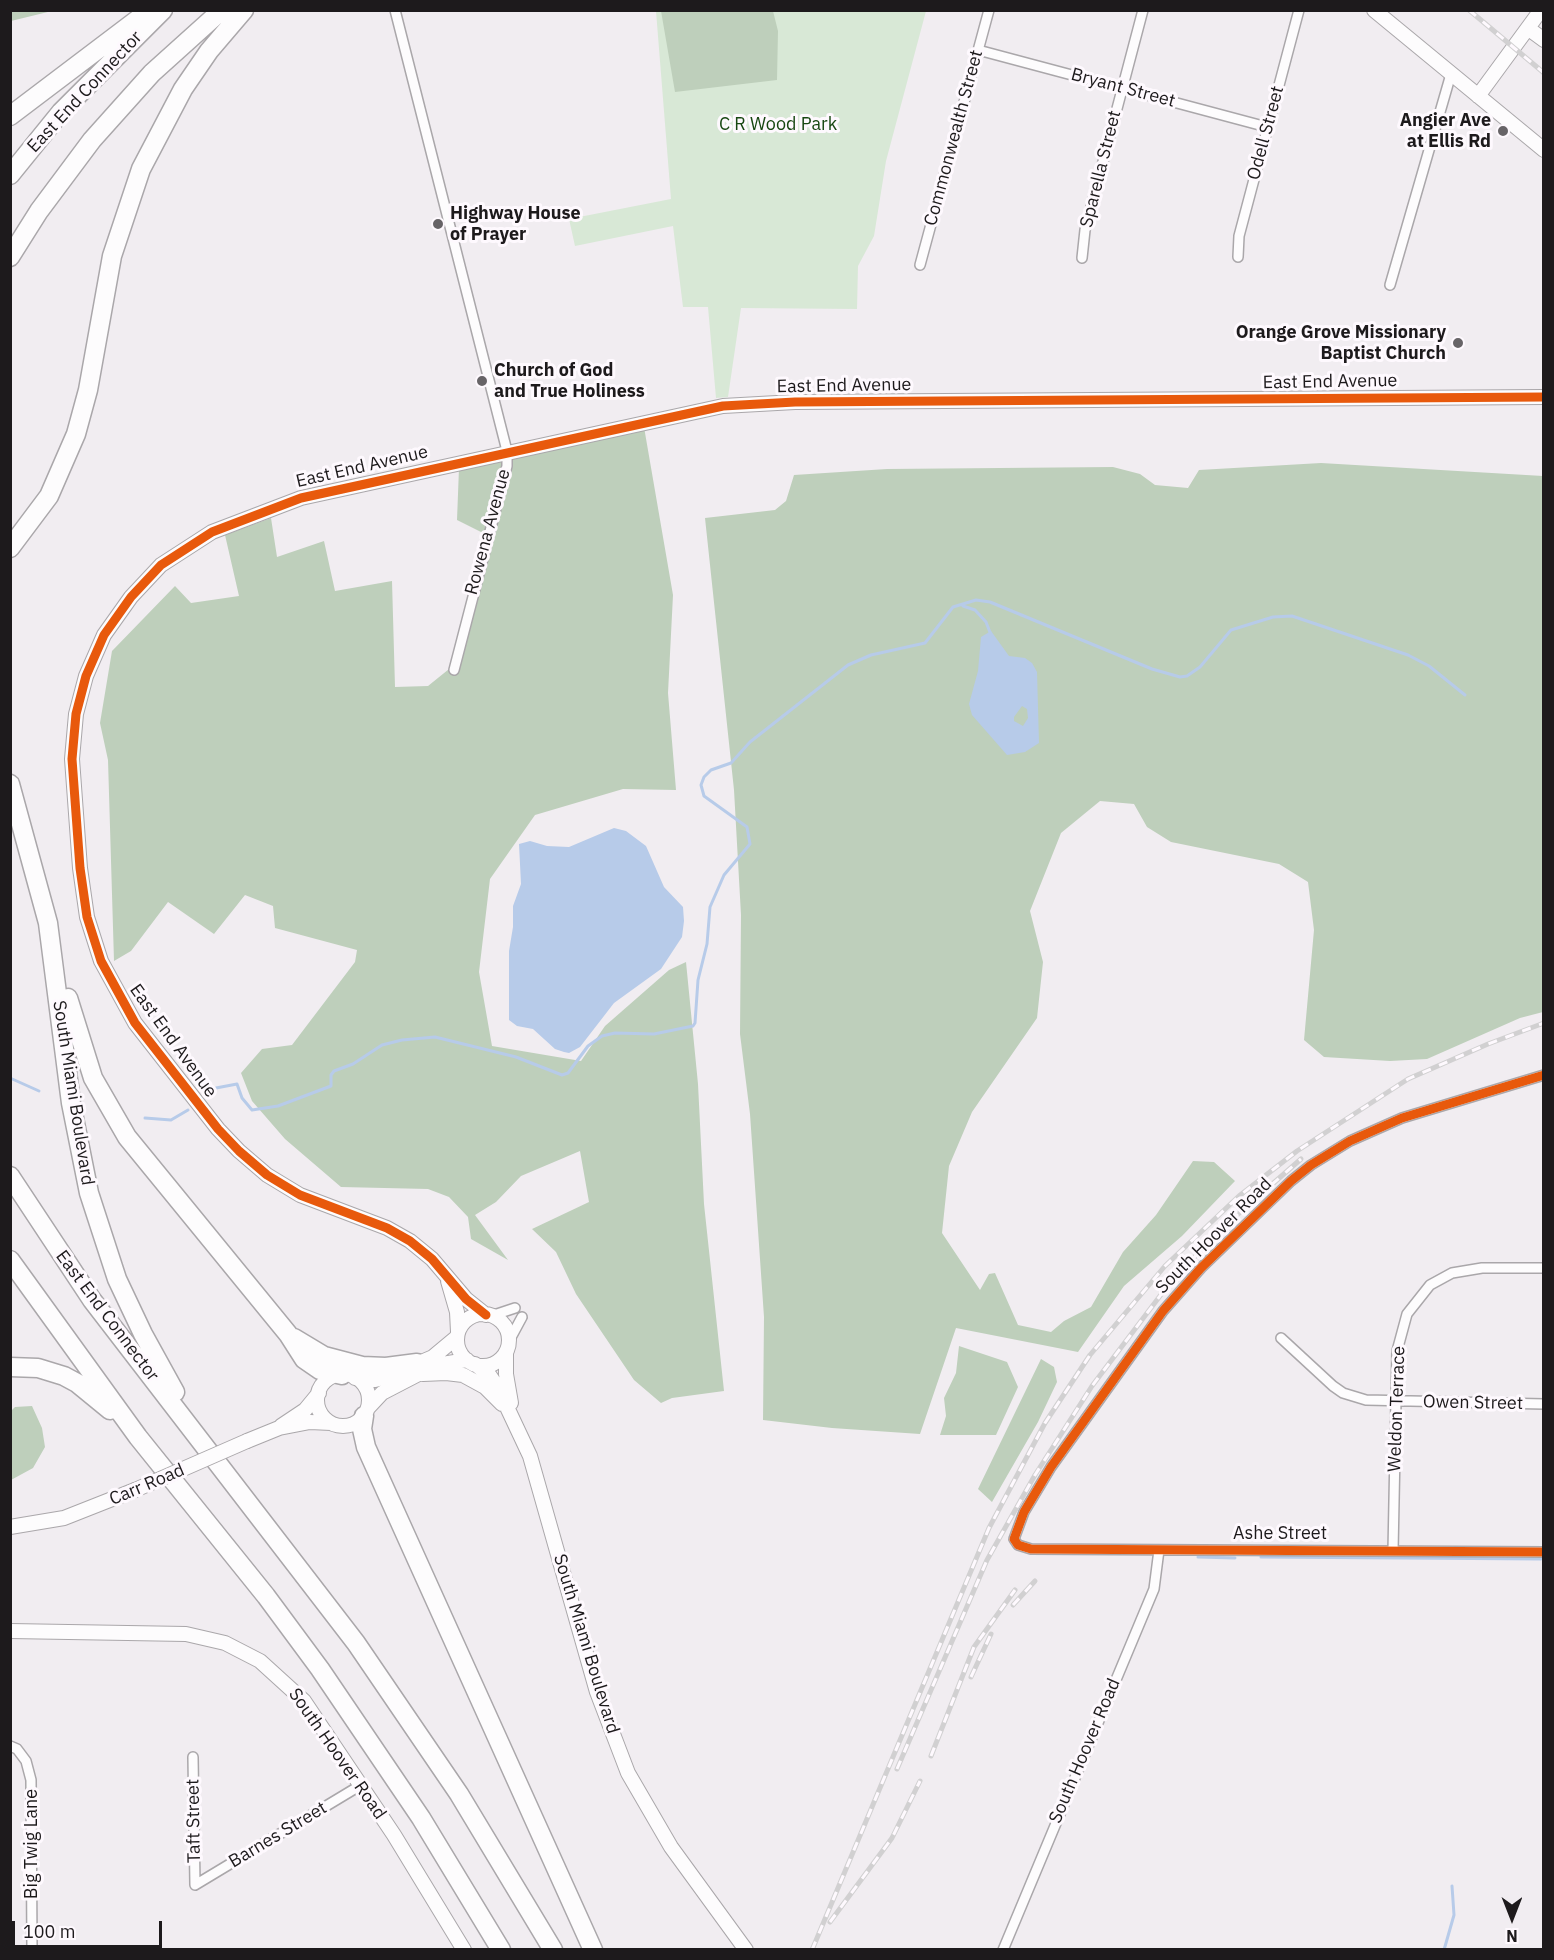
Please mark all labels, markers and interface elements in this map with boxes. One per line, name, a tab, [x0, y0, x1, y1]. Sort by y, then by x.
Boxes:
street label: East End Connector	[23, 27, 147, 157]
street label: Commonwealth Street	[920, 48, 988, 228]
street label: Bryant Street	[1069, 64, 1177, 112]
street label: Odell Street	[1243, 84, 1289, 182]
street label: Sparella Street	[1076, 108, 1126, 230]
place label: Angier Ave at Ellis Rd	[1400, 110, 1491, 152]
park label: C R Wood Park	[719, 114, 837, 136]
marker: Angier Ave at Ellis Rd	[1496, 124, 1510, 138]
place label: Highway House of Prayer	[450, 203, 581, 246]
marker: Highway House of Prayer	[431, 217, 445, 231]
place label: Orange Grove Missionary Baptist Church	[1236, 322, 1446, 364]
marker: Orange Grove Missionary Baptist Church	[1451, 336, 1465, 350]
place label: Church of God and True Holiness	[494, 360, 645, 403]
street label: East End Avenue	[1262, 370, 1398, 394]
marker: Church of God and True Holiness	[475, 374, 489, 388]
street label: East End Avenue	[776, 374, 912, 398]
street label: East End Avenue	[294, 441, 430, 493]
street label: Rowena Avenue	[461, 467, 515, 597]
street label: East End Avenue	[125, 980, 221, 1102]
street label: South Miami Boulevard	[48, 999, 98, 1187]
street label: South Hoover Road	[1152, 1174, 1276, 1298]
street label: East End Connector	[51, 1246, 163, 1386]
street label: Weldon Terrace	[1384, 1346, 1410, 1472]
street label: Owen Street	[1423, 1391, 1523, 1415]
street label: Carr Road	[106, 1460, 188, 1510]
street label: Ashe Street	[1233, 1523, 1327, 1545]
street label: South Miami Boulevard	[548, 1552, 624, 1736]
street label: South Hoover Road	[1045, 1675, 1125, 1827]
street label: South Hoover Road	[284, 1684, 390, 1824]
street label: Taft Street	[182, 1779, 206, 1863]
street label: Big Twig Lane	[21, 1789, 43, 1899]
street label: Barnes Street	[225, 1797, 331, 1873]
north arrow	[1482, 1888, 1542, 1948]
scale bar	[15, 1909, 165, 1947]
text: 100 m	[23, 1920, 75, 1943]
text: N	[1506, 1926, 1518, 1946]

